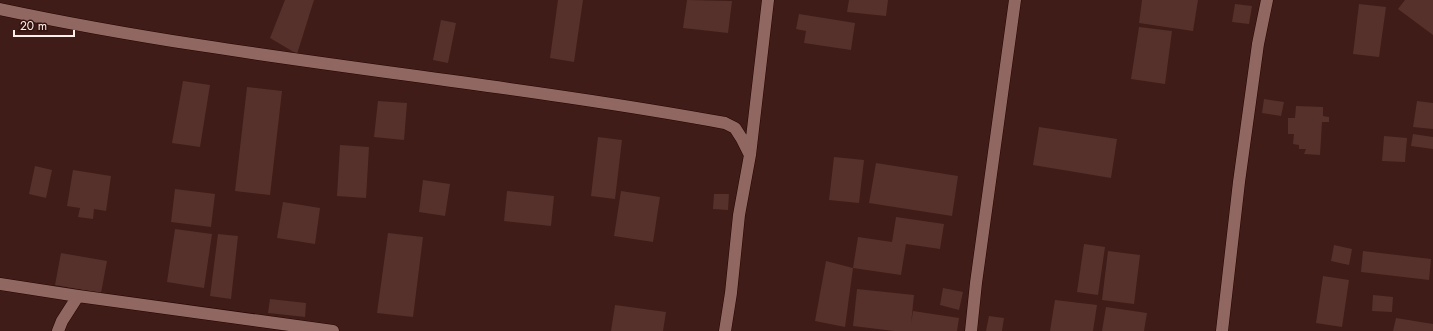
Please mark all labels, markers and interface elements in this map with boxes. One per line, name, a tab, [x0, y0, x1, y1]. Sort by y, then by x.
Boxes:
scale bar	[14, 12, 74, 38]
text: 20 m	[20, 17, 47, 35]

